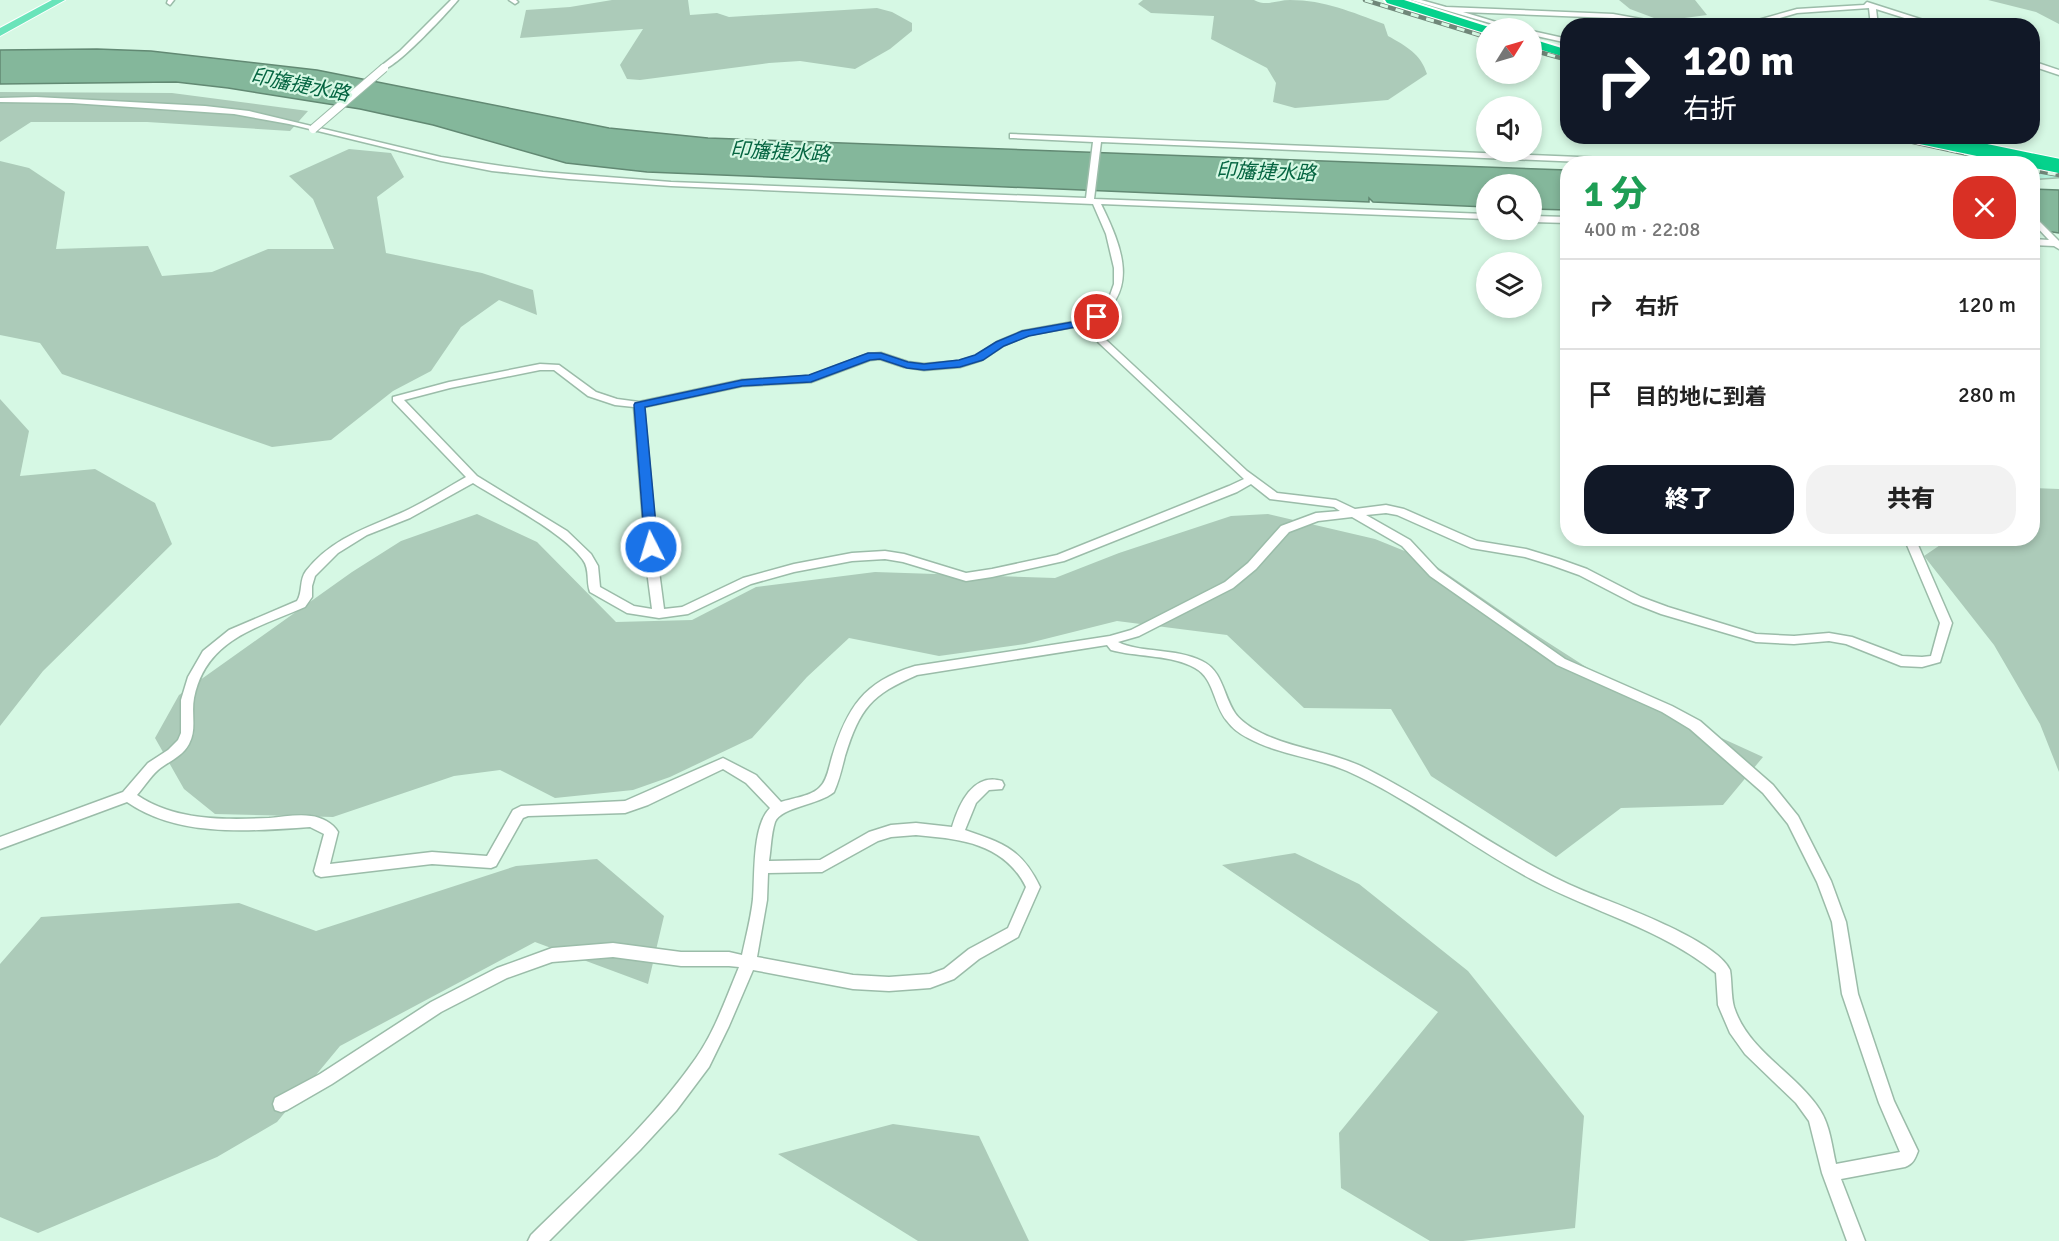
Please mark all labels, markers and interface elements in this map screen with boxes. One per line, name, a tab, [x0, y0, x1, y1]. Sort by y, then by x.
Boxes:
north arrow	[1476, 18, 1542, 84]
map controls	[1476, 18, 1542, 318]
text: 120 m	[1683, 36, 1794, 87]
icon: right	[1584, 42, 1662, 120]
water label: 印旛捷水路	[249, 63, 353, 107]
text: 右折	[1683, 93, 1737, 126]
button: sound	[1476, 96, 1542, 162]
water label: 印旛捷水路	[729, 137, 833, 167]
water label: 印旛捷水路	[1216, 158, 1318, 186]
text: 1 分	[1584, 172, 1647, 217]
button: search	[1476, 174, 1542, 240]
button: close	[1953, 176, 2016, 239]
text: 400 m · 22:08	[1584, 217, 1700, 242]
button: layers	[1476, 252, 1542, 318]
icon: right	[1584, 288, 1617, 321]
pin	[1071, 291, 1122, 342]
text: 120 m	[1958, 291, 2016, 318]
text: 右折	[1635, 293, 1679, 320]
icon: arrive	[1080, 300, 1113, 333]
icon: arrive	[1584, 378, 1617, 411]
text: 280 m	[1958, 381, 2016, 408]
text: 目的地に到着	[1635, 383, 1767, 410]
button: 終了	[1584, 465, 1794, 534]
button: 共有	[1806, 465, 2016, 534]
position arrow	[619, 515, 683, 579]

